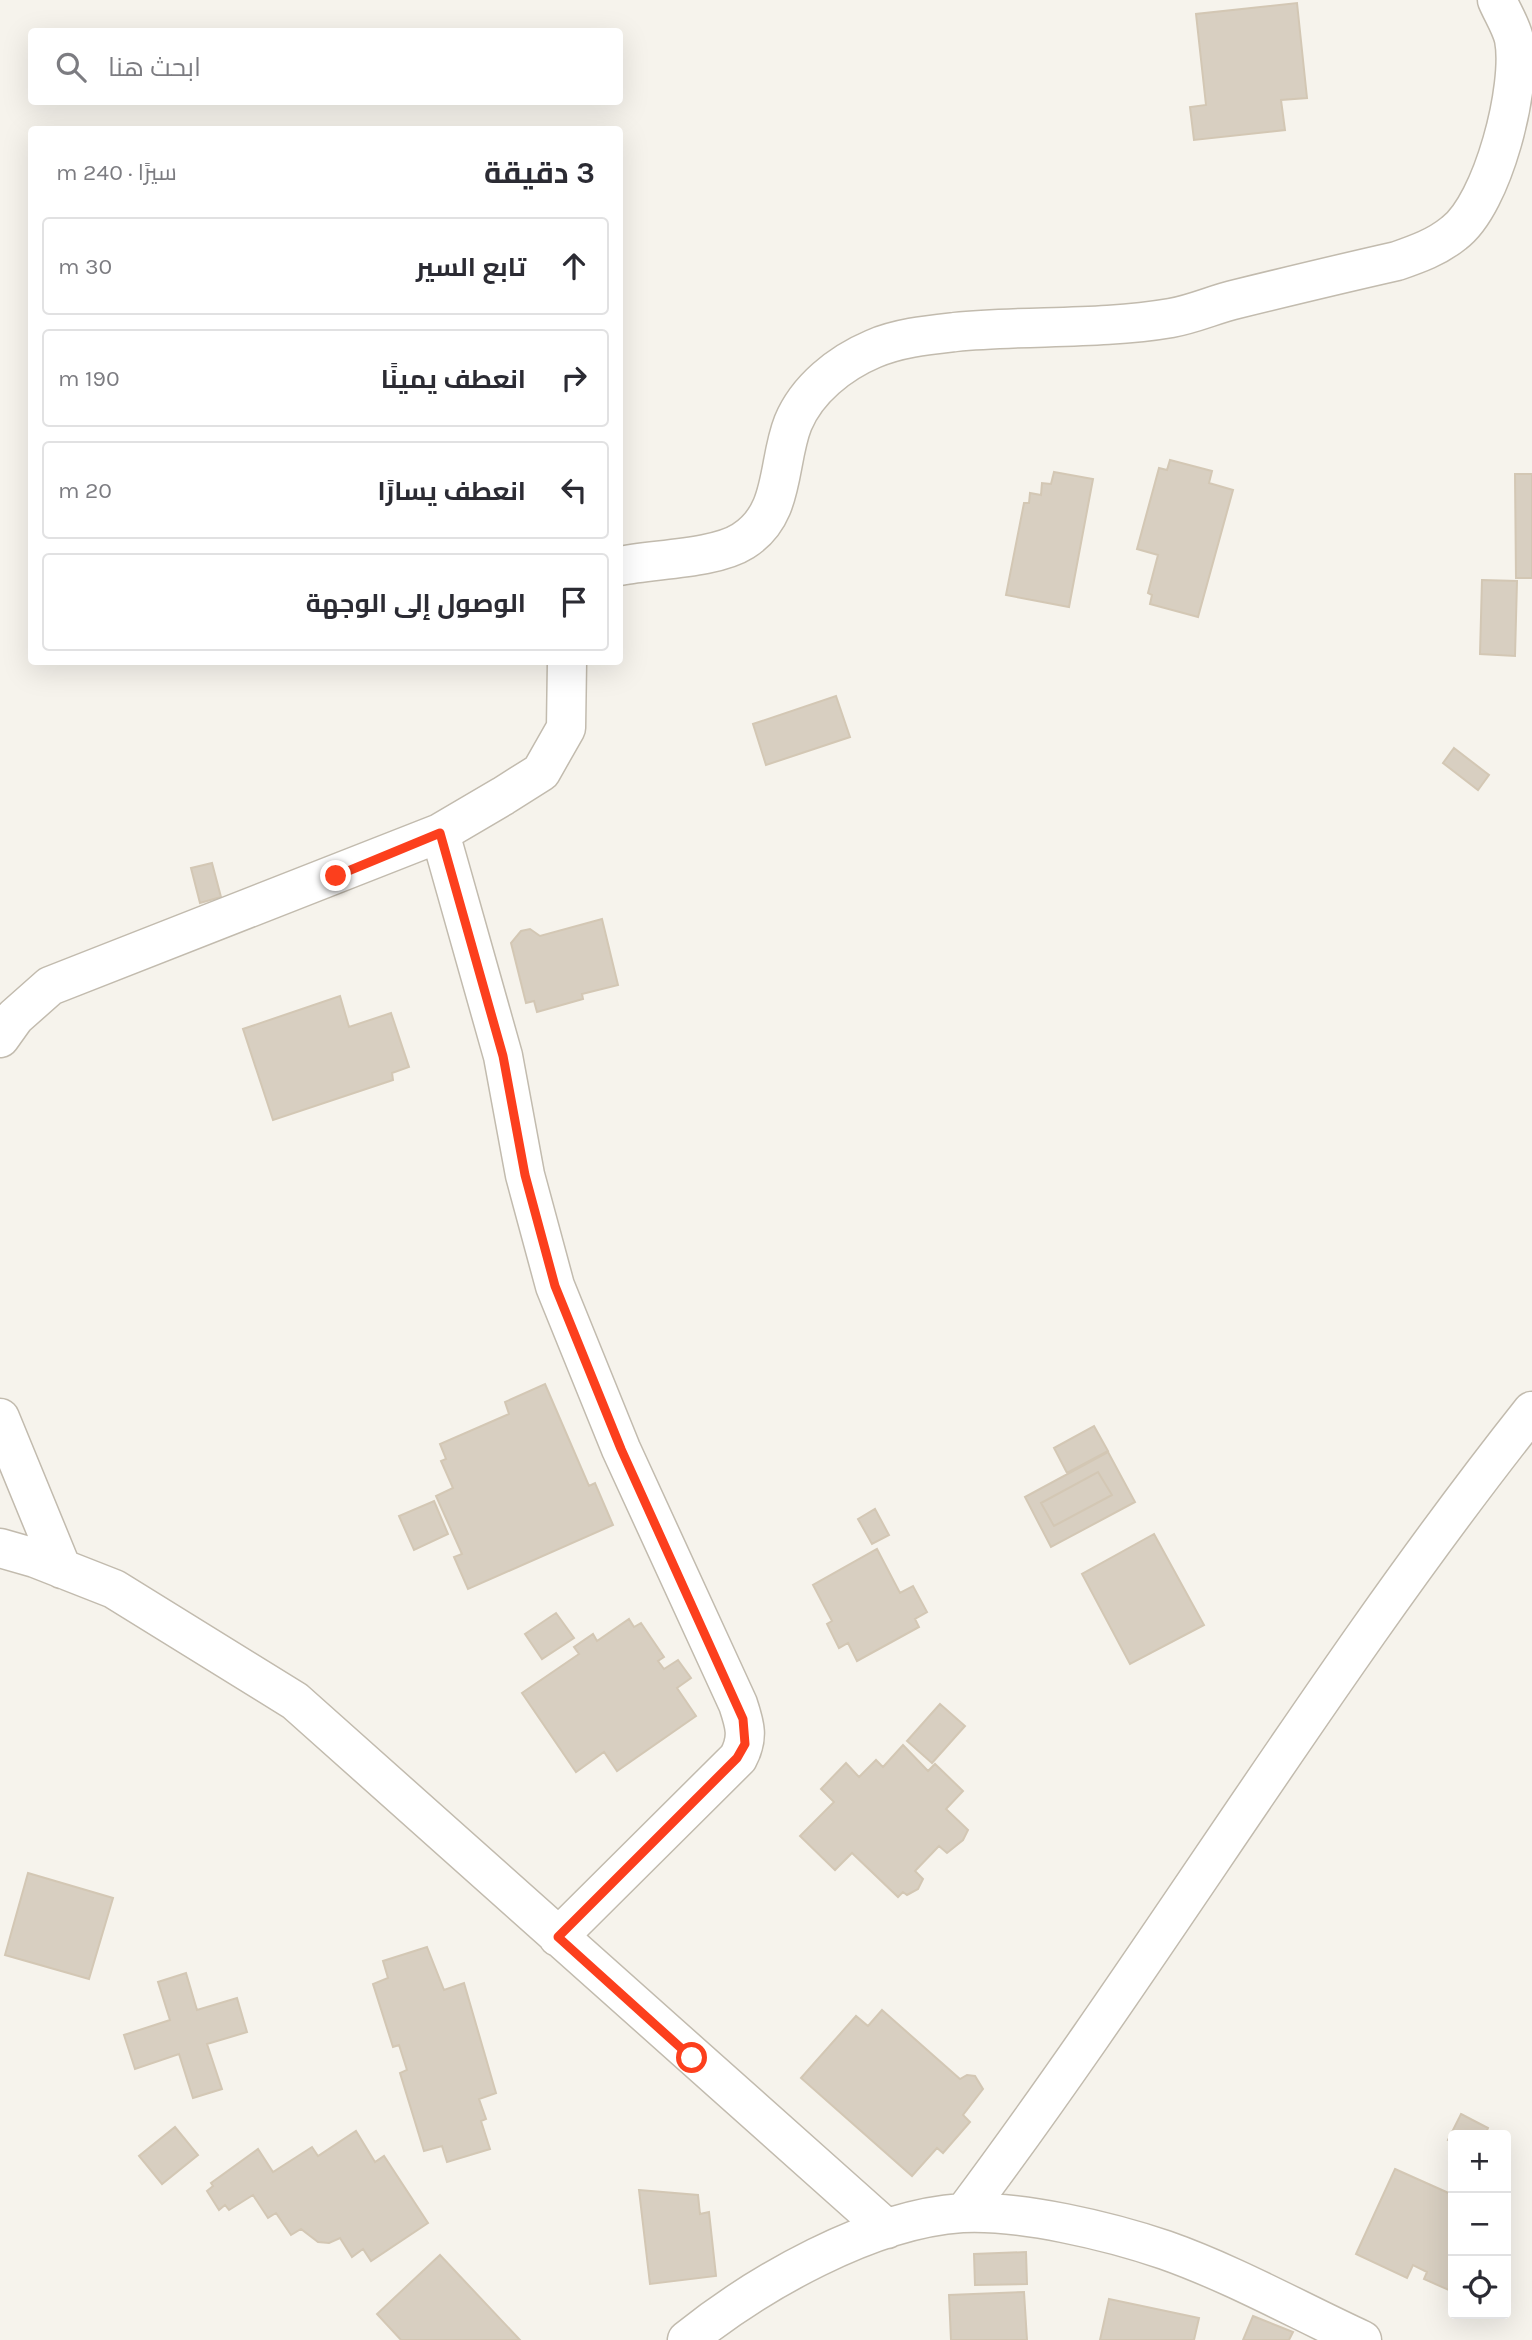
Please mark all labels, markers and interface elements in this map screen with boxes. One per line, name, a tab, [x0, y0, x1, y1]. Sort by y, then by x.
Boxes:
search box	[28, 28, 623, 105]
icon: search	[52, 48, 90, 86]
text: ابحث هنا	[108, 52, 201, 83]
text: 3 دقيقة	[484, 155, 595, 191]
text: سيرًا · 240 m	[56, 159, 177, 186]
icon: ahead	[555, 247, 593, 285]
text: تابع السير	[416, 252, 526, 283]
text: 30 m	[58, 253, 112, 280]
icon: right	[555, 359, 593, 397]
text: انعطف يمينًا	[381, 364, 526, 395]
text: 190 m	[58, 365, 120, 392]
icon: left	[555, 471, 593, 509]
text: انعطف يسارًا	[378, 476, 526, 507]
text: 20 m	[58, 477, 112, 504]
icon: arrive	[555, 583, 593, 621]
text: الوصول إلى الوجهة	[306, 588, 526, 619]
route end	[320, 860, 351, 891]
route start	[676, 2042, 707, 2073]
map controls	[1448, 2130, 1511, 2319]
button: +	[1448, 2130, 1511, 2193]
button: −	[1448, 2193, 1511, 2256]
button: locate	[1448, 2256, 1511, 2319]

